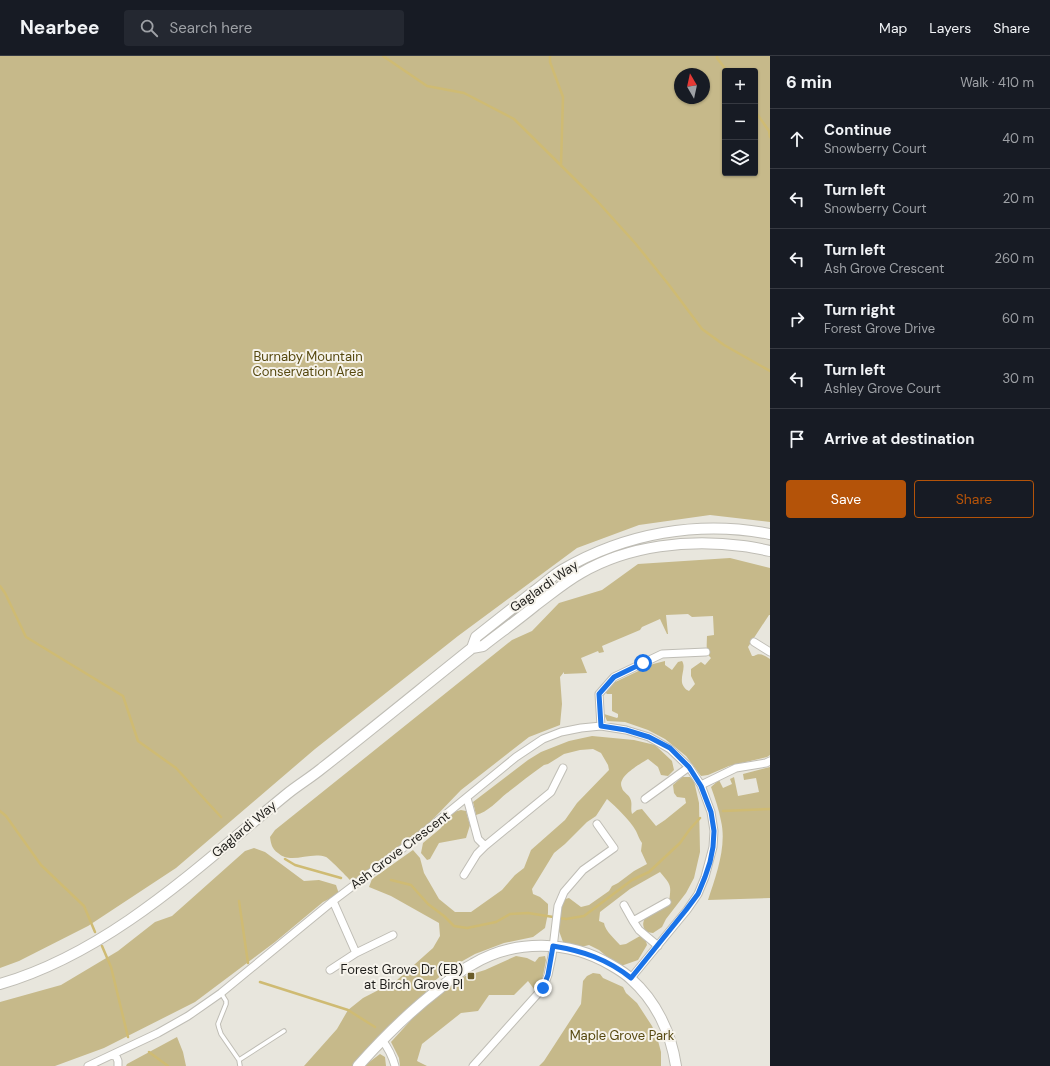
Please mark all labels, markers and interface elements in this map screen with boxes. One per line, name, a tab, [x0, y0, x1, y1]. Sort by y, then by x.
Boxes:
search box	[124, 10, 404, 46]
text: Nearbee	[20, 15, 100, 40]
icon: search	[138, 17, 160, 39]
text: Search here	[170, 18, 252, 38]
text: Map	[879, 19, 907, 37]
text: Layers	[929, 19, 971, 37]
text: Share	[993, 19, 1030, 37]
north arrow	[674, 68, 710, 104]
map controls	[722, 68, 758, 176]
button: +	[722, 68, 758, 104]
text: 6 min	[786, 71, 832, 93]
text: Walk · 410 m	[960, 74, 1034, 91]
button: −	[722, 104, 758, 140]
text: Continue	[824, 120, 892, 140]
icon: ahead	[786, 128, 808, 150]
text: 40 m	[1002, 130, 1034, 147]
button: layers	[722, 140, 758, 176]
text: Snowberry Court	[824, 140, 927, 157]
text: Turn left	[824, 180, 885, 200]
icon: left	[786, 188, 808, 210]
text: 20 m	[1003, 190, 1034, 207]
text: Snowberry Court	[824, 200, 927, 217]
text: Turn left	[824, 240, 885, 260]
icon: left	[786, 248, 808, 270]
text: 260 m	[994, 250, 1034, 267]
text: Ash Grove Crescent	[824, 260, 944, 277]
text: Turn right	[824, 300, 895, 320]
icon: right	[786, 308, 808, 330]
text: 60 m	[1002, 310, 1034, 327]
text: Forest Grove Drive	[824, 320, 935, 337]
park label: Burnaby Mountain Conservation Area	[252, 348, 364, 380]
text: Turn left	[824, 360, 885, 380]
icon: left	[786, 368, 808, 390]
text: 30 m	[1002, 370, 1034, 387]
text: Ashley Grove Court	[824, 380, 941, 397]
icon: arrive	[786, 428, 808, 450]
text: Arrive at destination	[824, 429, 975, 449]
button: Save	[786, 480, 906, 518]
button: Share	[914, 480, 1034, 518]
street label: Gaglardi Way	[507, 556, 581, 616]
route start	[634, 654, 652, 672]
street label: Gaglardi Way	[208, 797, 280, 861]
street label: Ash Grove Crescent	[347, 807, 453, 893]
place label: Forest Grove Dr (EB) at Birch Grove Pl	[341, 961, 463, 993]
marker: Forest Grove Dr (EB) at Birch Grove Pl	[466, 971, 476, 981]
route end	[534, 979, 552, 997]
park label: Maple Grove Park	[570, 1027, 675, 1044]

